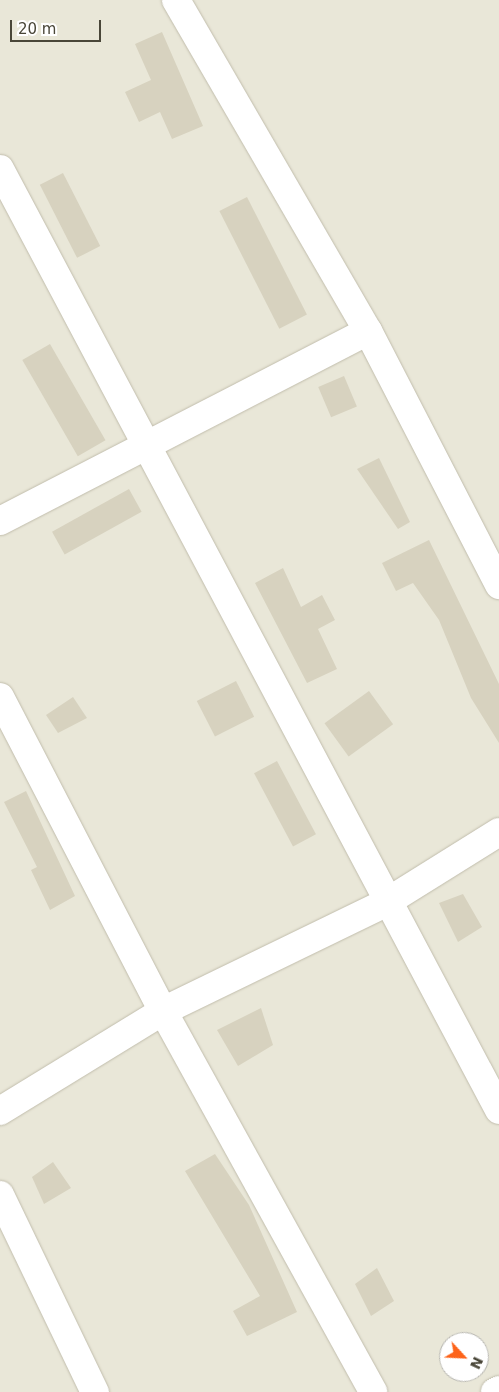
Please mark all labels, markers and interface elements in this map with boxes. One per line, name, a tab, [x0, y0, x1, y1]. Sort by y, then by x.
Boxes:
scale bar	[12, 10, 104, 42]
text: 20 m	[18, 20, 56, 38]
north arrow	[439, 1332, 489, 1382]
text: N	[467, 1354, 486, 1372]

